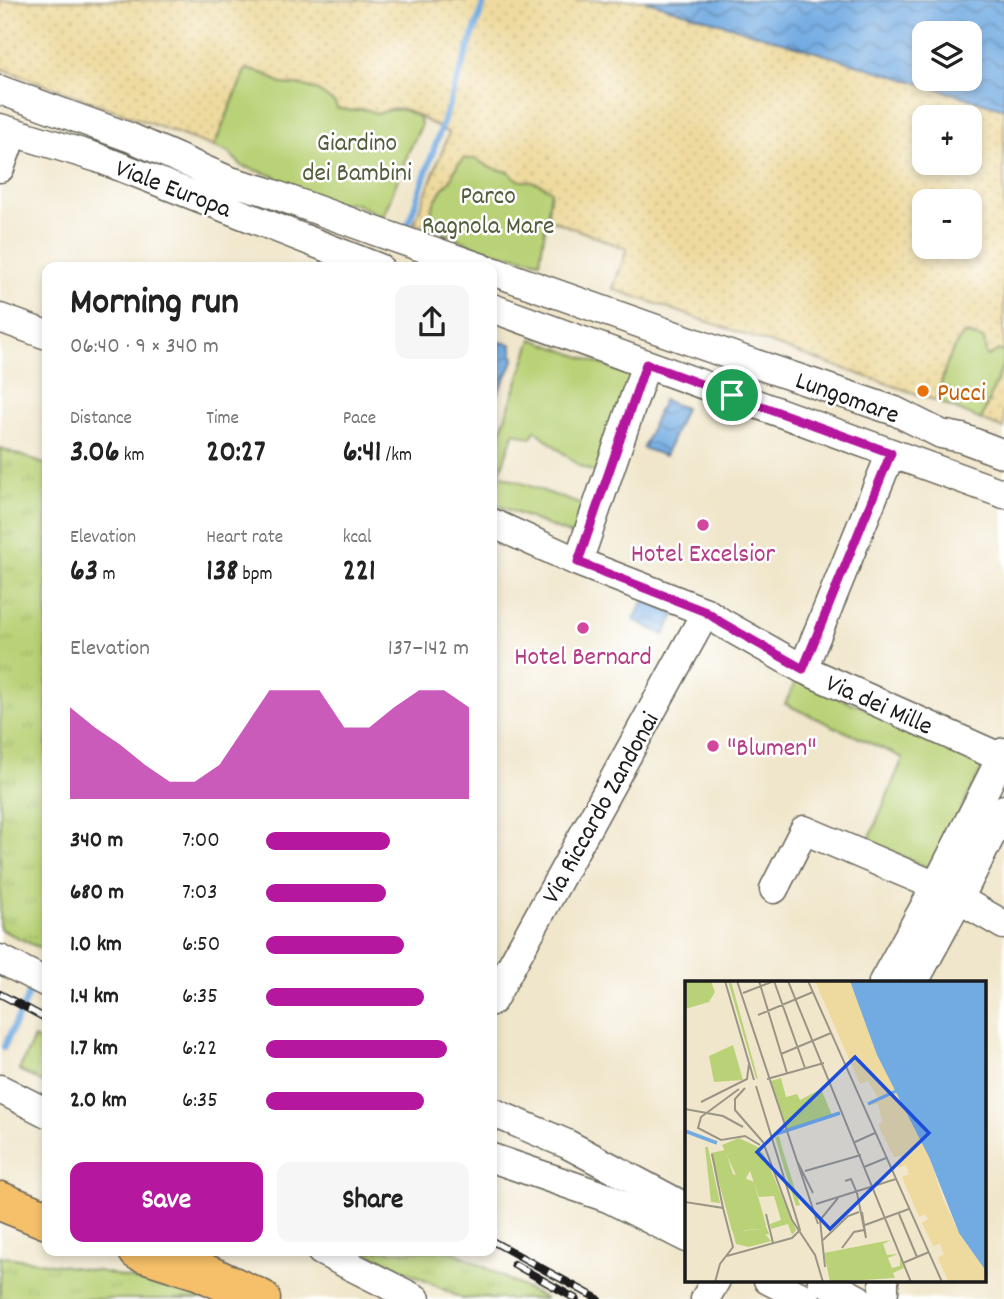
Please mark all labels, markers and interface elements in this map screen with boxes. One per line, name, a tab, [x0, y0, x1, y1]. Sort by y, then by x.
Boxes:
map controls	[912, 21, 982, 259]
button: layers	[912, 21, 982, 91]
button: +	[912, 105, 982, 175]
park label: Giardino dei Bambini	[302, 126, 412, 193]
street label: Viale Europa	[109, 151, 237, 230]
park label: Parco Ragnola Mare	[422, 179, 554, 246]
button: −	[912, 189, 982, 259]
text: Morning run	[70, 277, 239, 332]
button: share	[395, 285, 469, 359]
text: 06:40 · 9 × 340 m	[70, 331, 219, 364]
street label: Lungomare	[790, 363, 904, 435]
pin	[702, 365, 762, 425]
icon: arrive	[713, 376, 751, 414]
place label: Pucci	[937, 376, 986, 413]
marker: Pucci	[915, 383, 931, 399]
text: Distance	[70, 406, 132, 433]
text: Time	[206, 406, 239, 433]
text: Pace	[343, 406, 376, 433]
text: 3.06	[70, 433, 119, 476]
text: 20:27	[206, 433, 265, 476]
text: 6:41	[343, 433, 381, 476]
text: km	[119, 443, 145, 470]
text: /km	[381, 443, 412, 470]
marker: Hotel Excelsior	[695, 517, 711, 533]
text: Elevation	[70, 525, 136, 552]
text: Heart rate	[206, 525, 283, 552]
text: kcal	[343, 525, 372, 552]
place label: Hotel Excelsior	[631, 537, 776, 574]
text: 63	[70, 552, 98, 595]
text: 138	[206, 552, 238, 595]
text: 221	[343, 552, 375, 595]
text: m	[98, 562, 115, 589]
text: bpm	[238, 562, 273, 589]
marker: Hotel Bernard	[575, 620, 591, 636]
text: Elevation	[70, 633, 150, 666]
text: 137–142 m	[388, 633, 469, 666]
place label: Hotel Bernard	[514, 640, 652, 677]
street label: Via dei Mille	[819, 666, 938, 746]
street label: Via Riccardo Zandonai	[534, 706, 670, 911]
place label: "Blumen"	[727, 731, 817, 768]
marker: "Blumen"	[705, 738, 721, 754]
text: 340 m	[70, 825, 123, 858]
text: 7:00	[182, 825, 220, 858]
text: 680 m	[70, 877, 124, 910]
text: 7:03	[182, 877, 217, 910]
text: 1.0 km	[70, 929, 122, 962]
text: 6:50	[182, 929, 220, 962]
text: 1.4 km	[70, 981, 119, 1014]
text: 6:35	[182, 981, 218, 1014]
inset map	[685, 981, 986, 1282]
text: 1.7 km	[70, 1033, 118, 1066]
text: 6:22	[182, 1033, 217, 1066]
text: 2.0 km	[70, 1085, 127, 1118]
text: 6:35	[182, 1085, 218, 1118]
button: Save	[70, 1162, 263, 1242]
button: Share	[277, 1162, 469, 1242]

